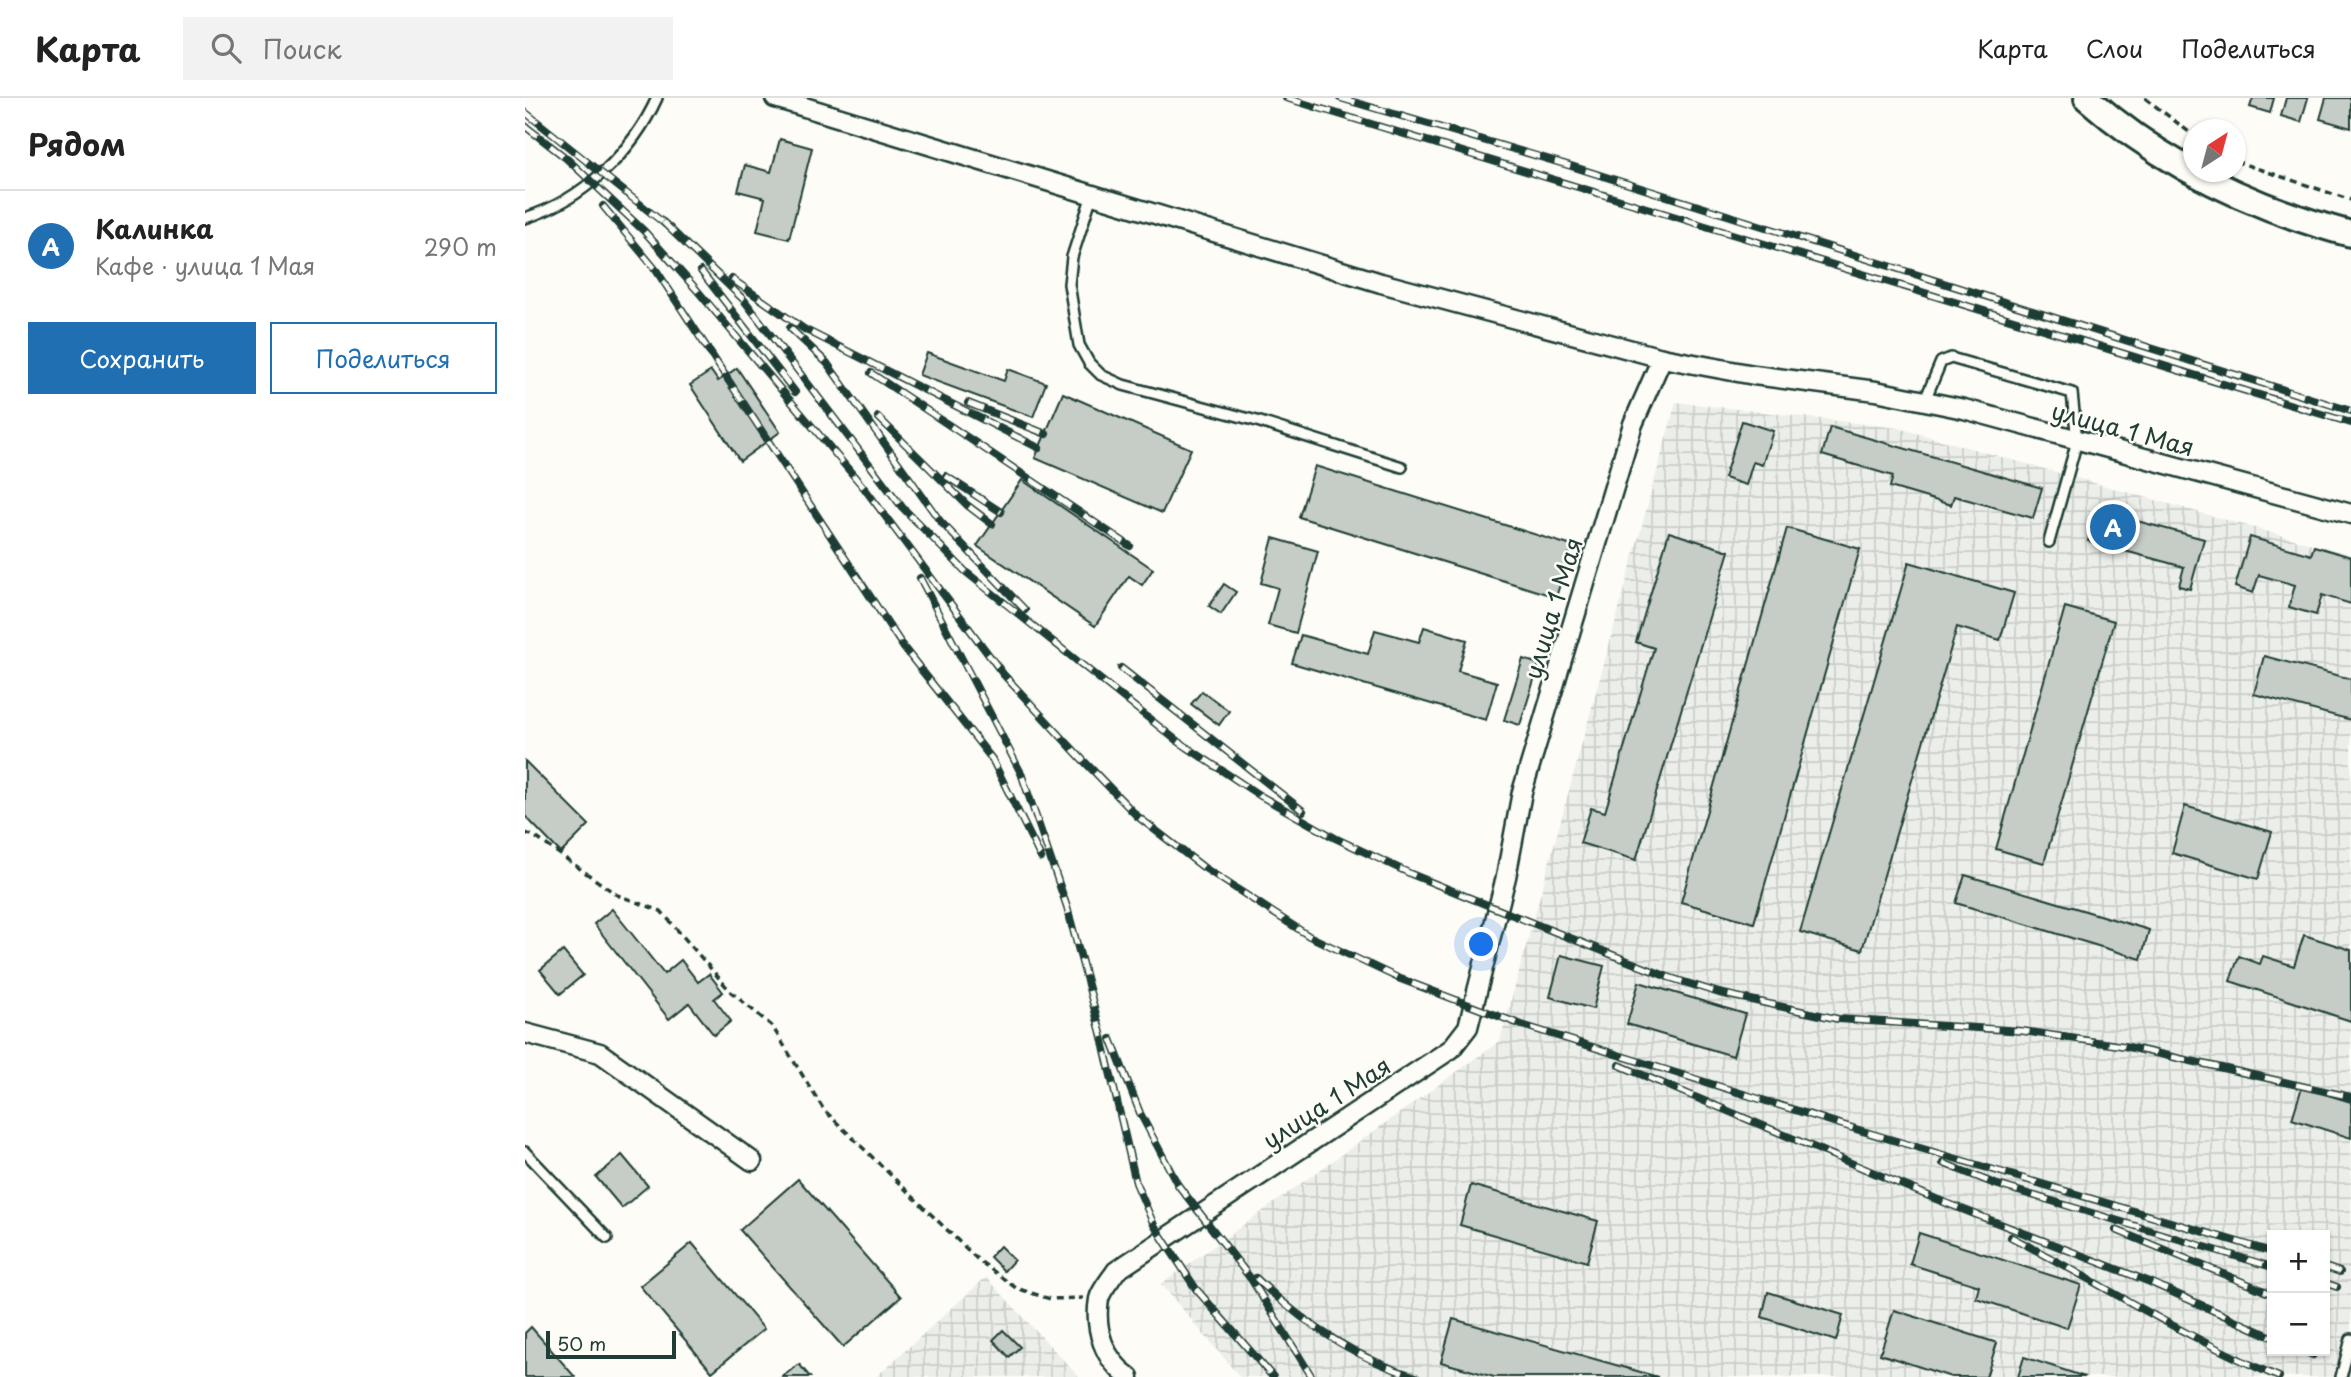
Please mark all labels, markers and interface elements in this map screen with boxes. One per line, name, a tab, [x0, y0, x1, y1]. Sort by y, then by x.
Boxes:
search box	[183, 17, 673, 80]
text: Карта	[35, 23, 141, 73]
icon: search	[207, 29, 245, 67]
text: Поиск	[263, 29, 342, 68]
text: Карта	[1977, 30, 2048, 66]
text: Слои	[2086, 30, 2143, 66]
text: Поделиться	[2181, 30, 2316, 66]
north arrow	[2183, 119, 2246, 182]
text: Рядом	[28, 121, 126, 166]
text: Калинка	[95, 209, 214, 248]
text: A	[42, 229, 60, 264]
text: 290 m	[424, 229, 497, 264]
text: Кафе · улица 1 Мая	[95, 248, 315, 283]
button: Сохранить	[28, 322, 256, 394]
button: Поделиться	[270, 322, 497, 394]
street label: улица 1 Мая	[2048, 392, 2198, 464]
pin: A	[2090, 501, 2136, 553]
street label: улица 1 Мая	[1513, 533, 1591, 683]
your location	[1464, 927, 1498, 961]
street label: улица 1 Мая	[1255, 1047, 1397, 1157]
map controls	[2267, 1230, 2330, 1356]
button: +	[2267, 1230, 2330, 1293]
button: −	[2267, 1293, 2330, 1356]
scale bar	[546, 1328, 675, 1360]
text: 50 m	[557, 1329, 606, 1357]

